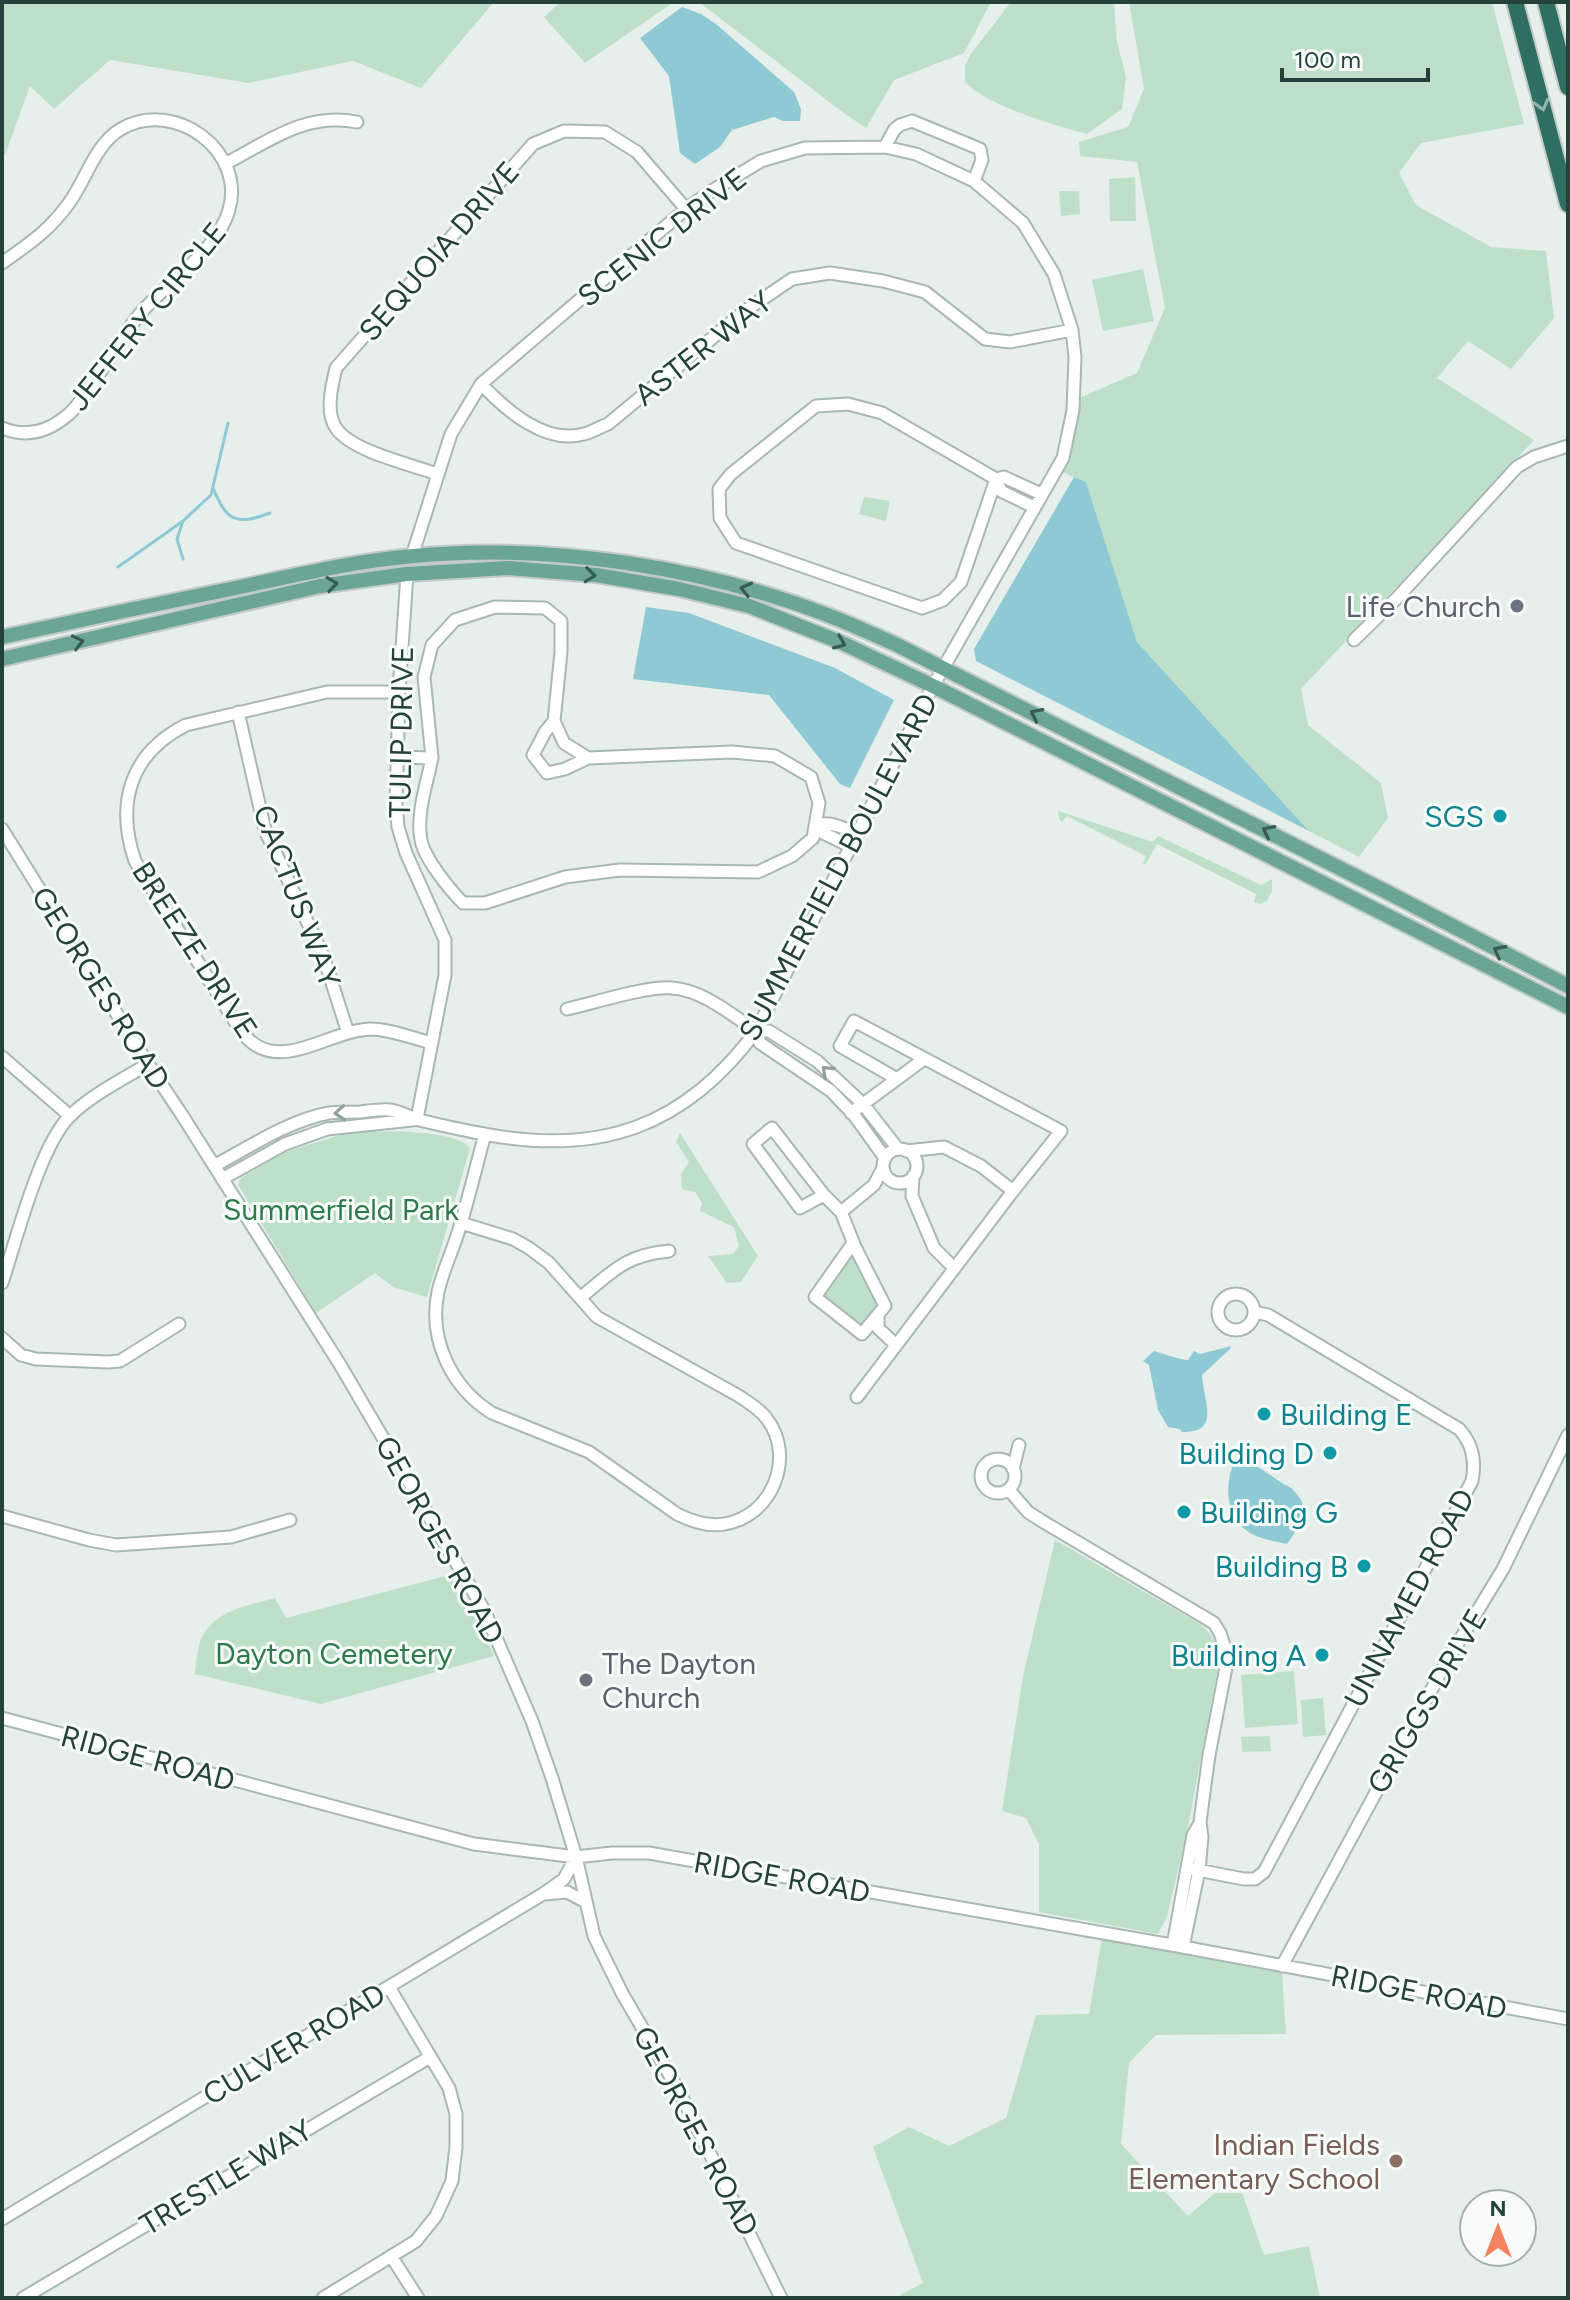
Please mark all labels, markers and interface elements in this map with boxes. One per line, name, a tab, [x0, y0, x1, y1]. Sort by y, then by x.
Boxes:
scale bar	[1282, 32, 1428, 82]
text: 100 m	[1294, 45, 1361, 74]
one-way arrow	[1532, 97, 1549, 111]
street label: SEQUOIA DRIVE	[351, 154, 527, 348]
street label: SCENIC DRIVE	[570, 160, 754, 314]
street label: JEFFERY CIRCLE	[60, 214, 234, 418]
street label: ASTER WAY	[627, 283, 779, 413]
one-way arrow	[584, 567, 597, 584]
one-way arrow	[325, 576, 338, 593]
one-way arrow	[740, 582, 753, 599]
place label: Life Church	[1345, 588, 1501, 625]
marker: Life Church	[1508, 597, 1526, 615]
one-way arrow	[832, 633, 846, 649]
one-way arrow	[71, 634, 84, 651]
street label: TULIP DRIVE	[381, 645, 421, 819]
street label: SUMMERFIELD BOULEVARD	[731, 687, 945, 1047]
one-way arrow	[1029, 708, 1044, 723]
place label: SGS	[1424, 798, 1484, 835]
street label: CACTUS WAY	[245, 800, 349, 992]
marker: SGS	[1491, 807, 1509, 825]
one-way arrow	[1261, 826, 1276, 841]
street label: BREEZE DRIVE	[124, 855, 266, 1045]
street label: GEORGES ROAD	[24, 880, 178, 1096]
one-way arrow	[1492, 945, 1507, 960]
one-way arrow	[822, 1066, 836, 1080]
one-way arrow	[333, 1104, 346, 1121]
park label: Summerfield Park	[223, 1191, 459, 1228]
place label: Building E	[1280, 1396, 1413, 1433]
marker: Building E	[1255, 1405, 1273, 1423]
street label: GEORGES ROAD	[368, 1430, 512, 1650]
place label: Building D	[1178, 1435, 1314, 1472]
marker: Building D	[1321, 1444, 1339, 1462]
street label: UNNAMED ROAD	[1336, 1482, 1482, 1714]
place label: Building G	[1200, 1494, 1338, 1531]
marker: Building G	[1175, 1503, 1193, 1521]
place label: Building B	[1215, 1548, 1348, 1585]
marker: Building B	[1355, 1557, 1373, 1575]
street label: GRIGGS DRIVE	[1359, 1602, 1495, 1800]
park label: Dayton Cemetery	[215, 1635, 453, 1672]
place label: Building A	[1171, 1637, 1307, 1674]
place label: The Dayton Church	[602, 1645, 756, 1716]
marker: Building A	[1313, 1646, 1331, 1664]
marker: The Dayton Church	[577, 1671, 595, 1689]
street label: RIDGE ROAD	[57, 1717, 239, 1799]
street label: RIDGE ROAD	[691, 1843, 873, 1911]
street label: RIDGE ROAD	[1328, 1957, 1510, 2027]
street label: CULVER ROAD	[196, 1975, 392, 2113]
street label: GEORGES ROAD	[625, 2020, 767, 2242]
street label: TRESTLE WAY	[133, 2111, 319, 2243]
place label: Indian Fields Elementary School	[1128, 2126, 1380, 2197]
marker: Indian Fields Elementary School	[1387, 2152, 1405, 2170]
north arrow	[1458, 2188, 1538, 2268]
text: N	[1489, 2195, 1507, 2222]

